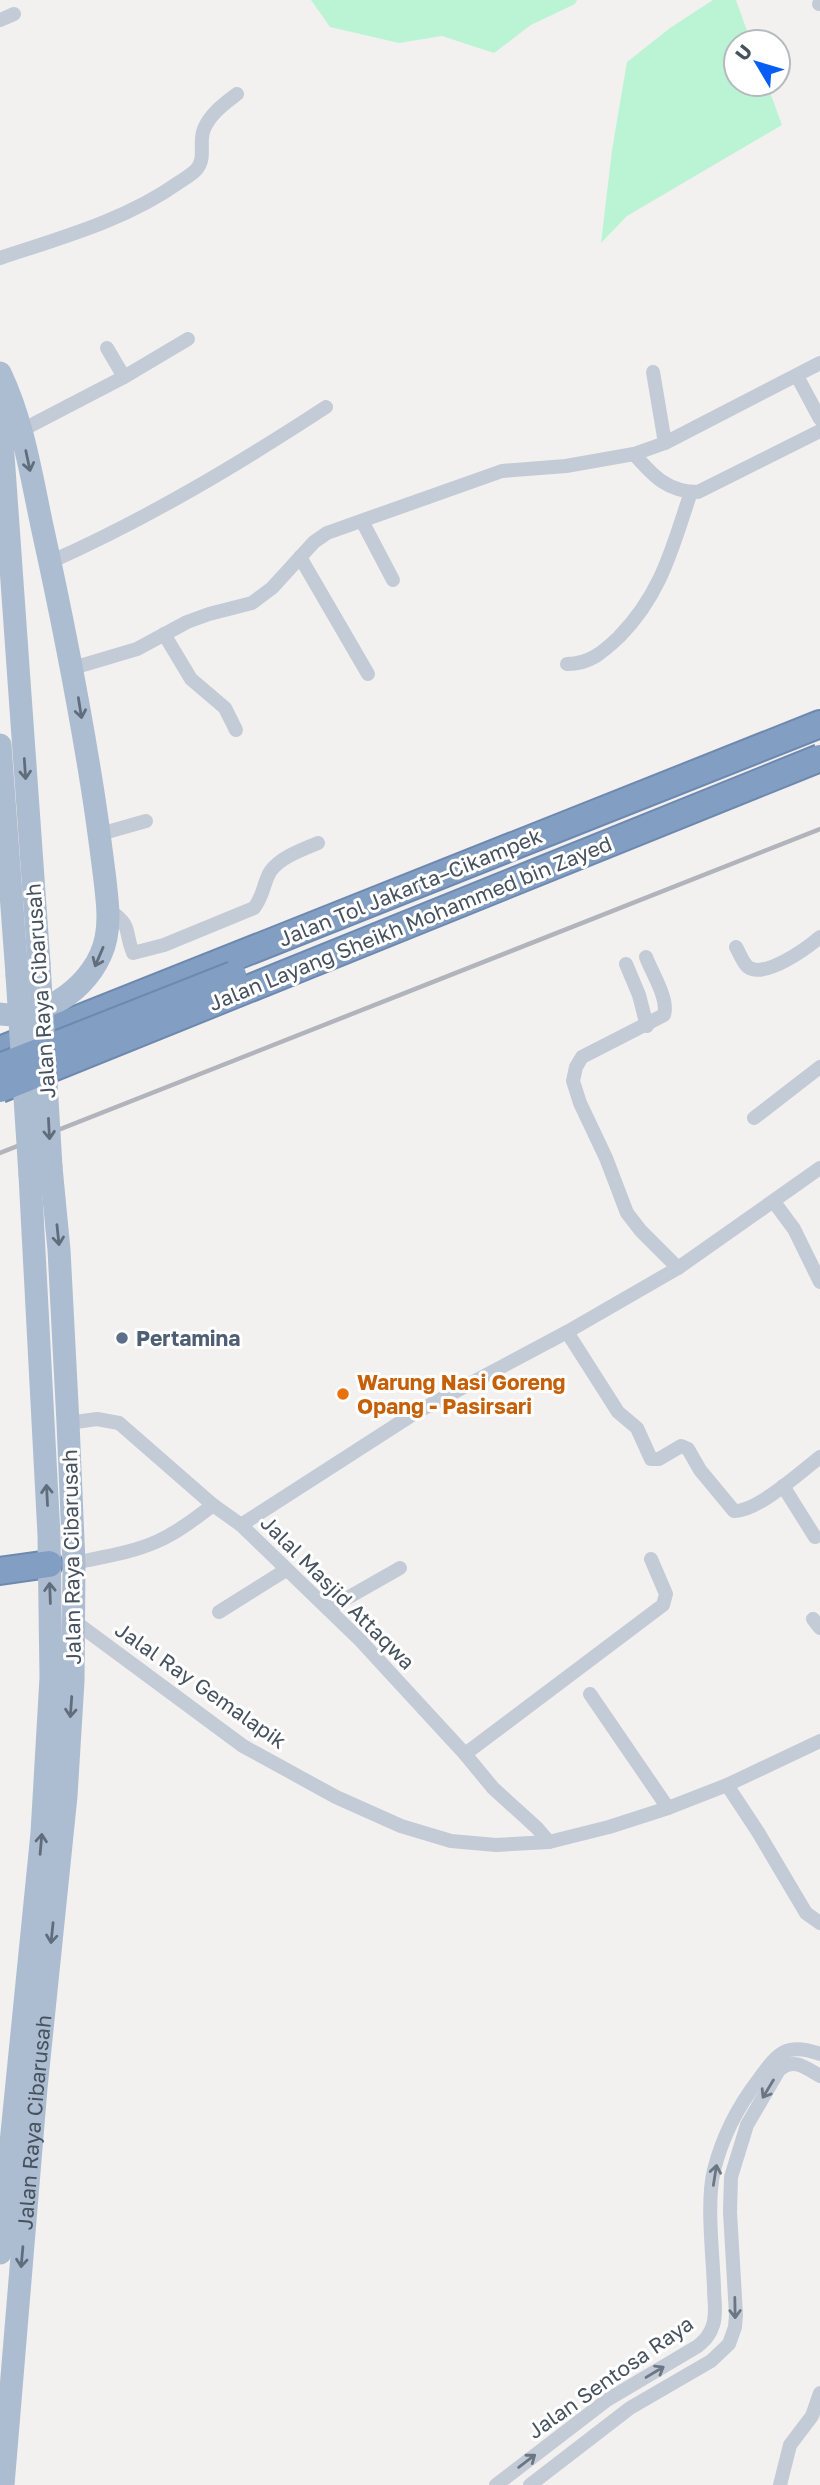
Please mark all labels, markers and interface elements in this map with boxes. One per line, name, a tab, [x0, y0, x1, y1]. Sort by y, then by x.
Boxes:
north arrow	[722, 28, 792, 98]
text: U	[730, 40, 757, 65]
one-way arrow	[22, 449, 36, 472]
one-way arrow	[74, 696, 87, 719]
one-way arrow	[19, 758, 32, 780]
street label: Jalan Tol Jakarta–Cikampek	[274, 822, 546, 952]
street label: Jalan Layang Sheikh Mohammed bin Zayed	[205, 830, 615, 1016]
street label: Jalan Raya Cibarusah	[20, 883, 60, 1099]
one-way arrow	[92, 945, 105, 967]
one-way arrow	[42, 1117, 55, 1140]
one-way arrow	[51, 1223, 64, 1246]
place label: Pertamina	[136, 1325, 240, 1351]
marker: Pertamina	[114, 1330, 130, 1346]
place label: Warung Nasi Goreng Opang - Pasirsari	[357, 1369, 566, 1419]
marker: Warung Nasi Goreng Opang - Pasirsari	[335, 1386, 351, 1402]
street label: Jalan Raya Cibarusah	[56, 1449, 86, 1665]
one-way arrow	[41, 1484, 54, 1507]
street label: Jalal Masjid Attaqwa	[255, 1509, 421, 1675]
one-way arrow	[43, 1582, 56, 1605]
street label: Jalal Ray Gemalapik	[110, 1616, 292, 1754]
one-way arrow	[64, 1695, 77, 1718]
one-way arrow	[34, 1833, 47, 1856]
one-way arrow	[45, 1922, 58, 1944]
street label: Jalan Raya Cibarusah	[11, 2014, 56, 2231]
one-way arrow	[761, 2079, 775, 2099]
one-way arrow	[709, 2164, 722, 2187]
one-way arrow	[15, 2246, 28, 2268]
one-way arrow	[729, 2297, 742, 2320]
street label: Jalan Sentosa Raya	[522, 2310, 698, 2444]
one-way arrow	[644, 2365, 664, 2379]
one-way arrow	[517, 2454, 536, 2469]

